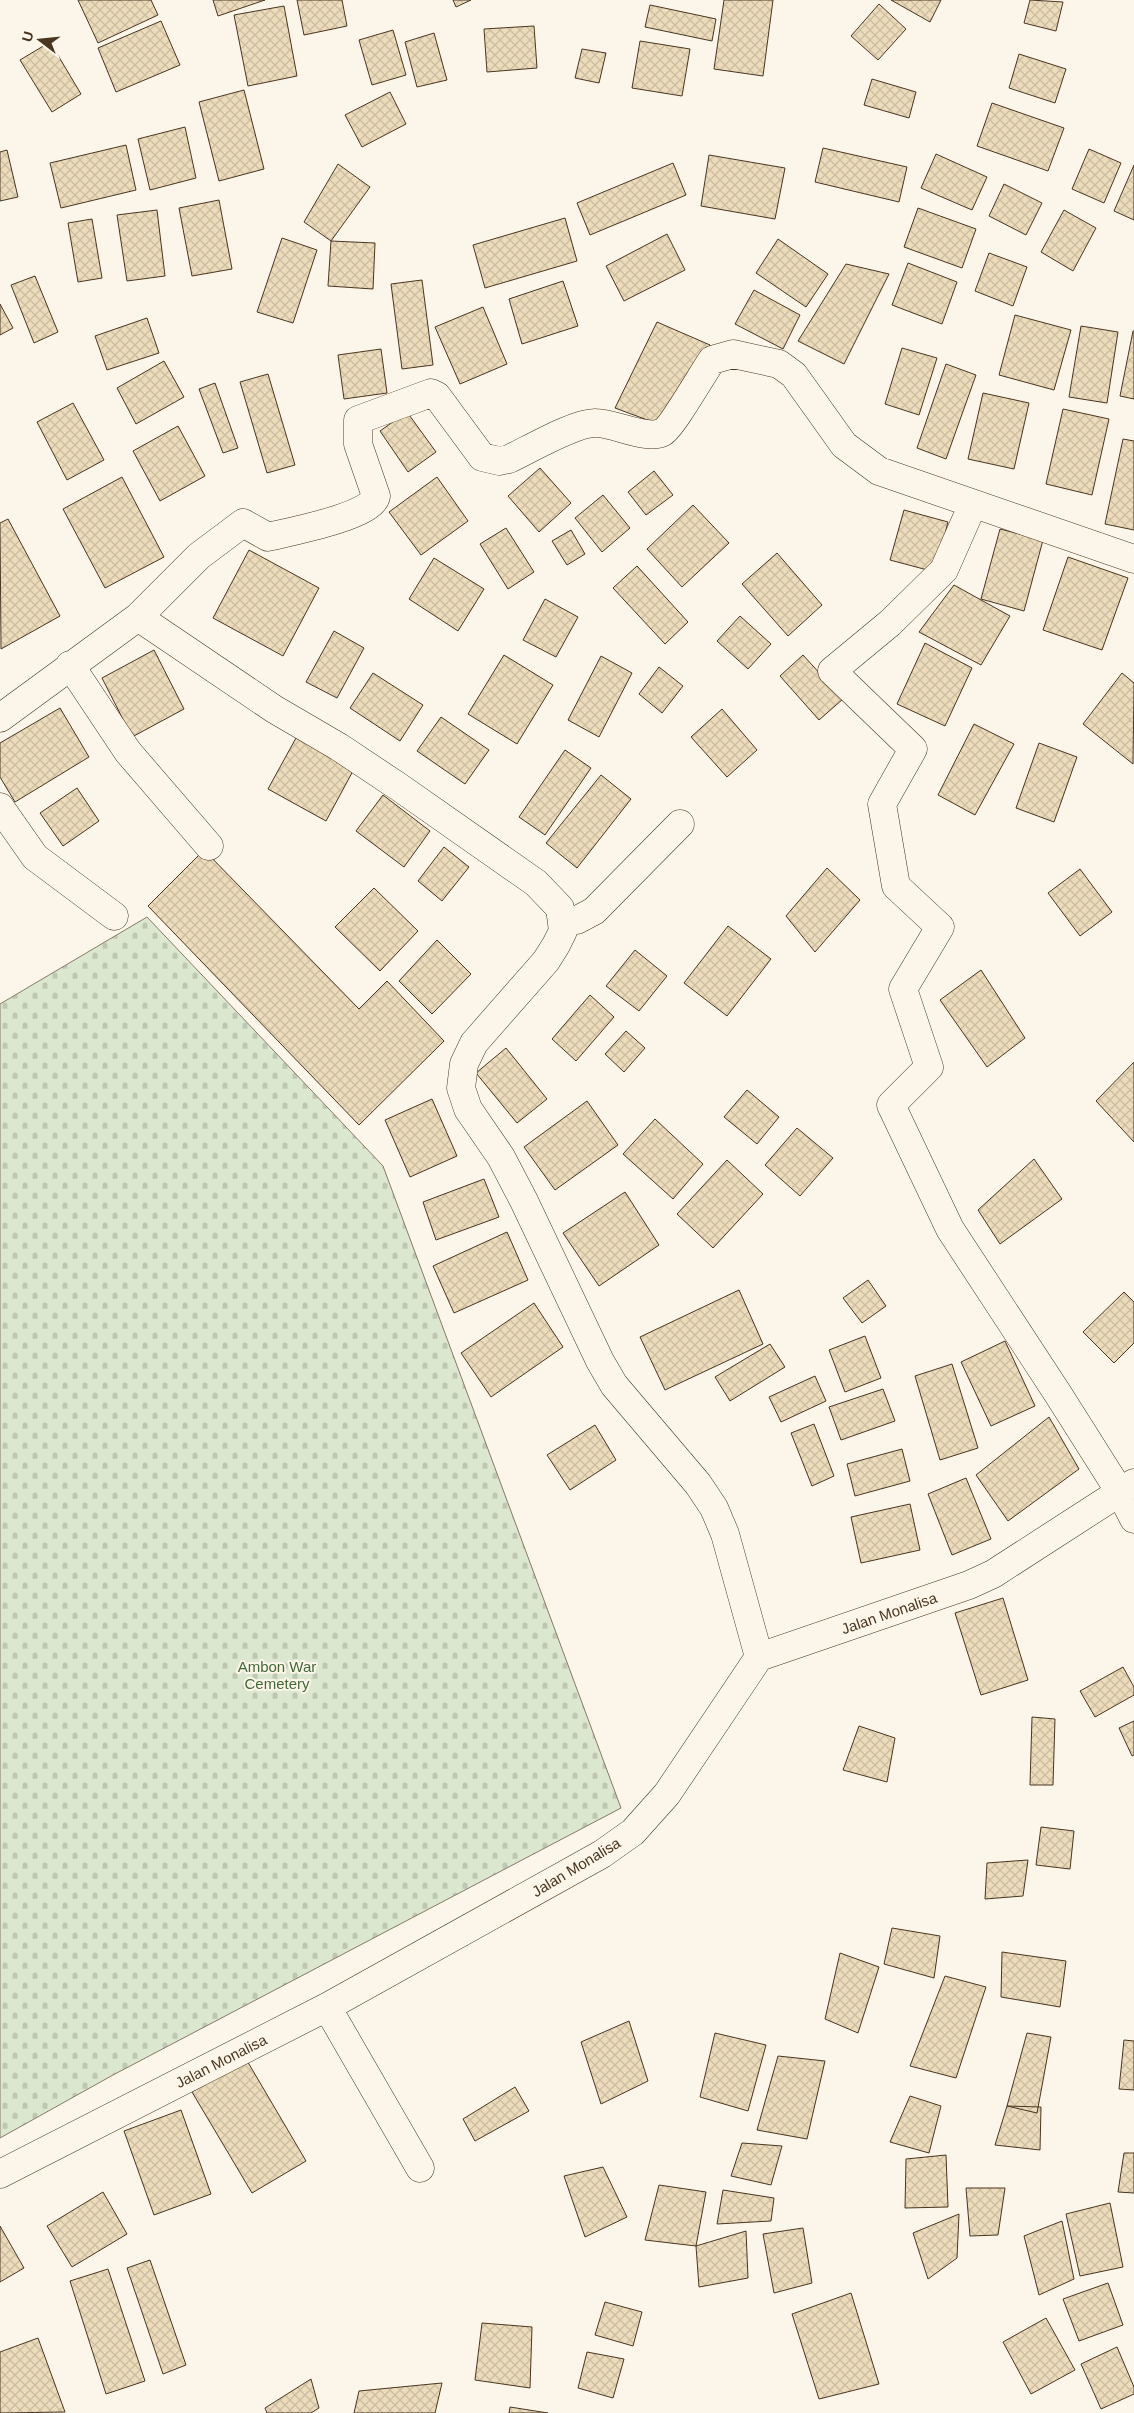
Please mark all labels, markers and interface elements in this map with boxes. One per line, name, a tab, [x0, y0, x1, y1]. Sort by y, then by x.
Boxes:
north arrow	[15, 15, 65, 65]
text: U	[18, 29, 37, 43]
street label: Jalan Monalisa	[839, 1588, 940, 1637]
park label: Ambon War Cemetery	[238, 1658, 316, 1692]
street label: Jalan Monalisa	[529, 1834, 624, 1900]
street label: Jalan Monalisa	[173, 2030, 270, 2091]

